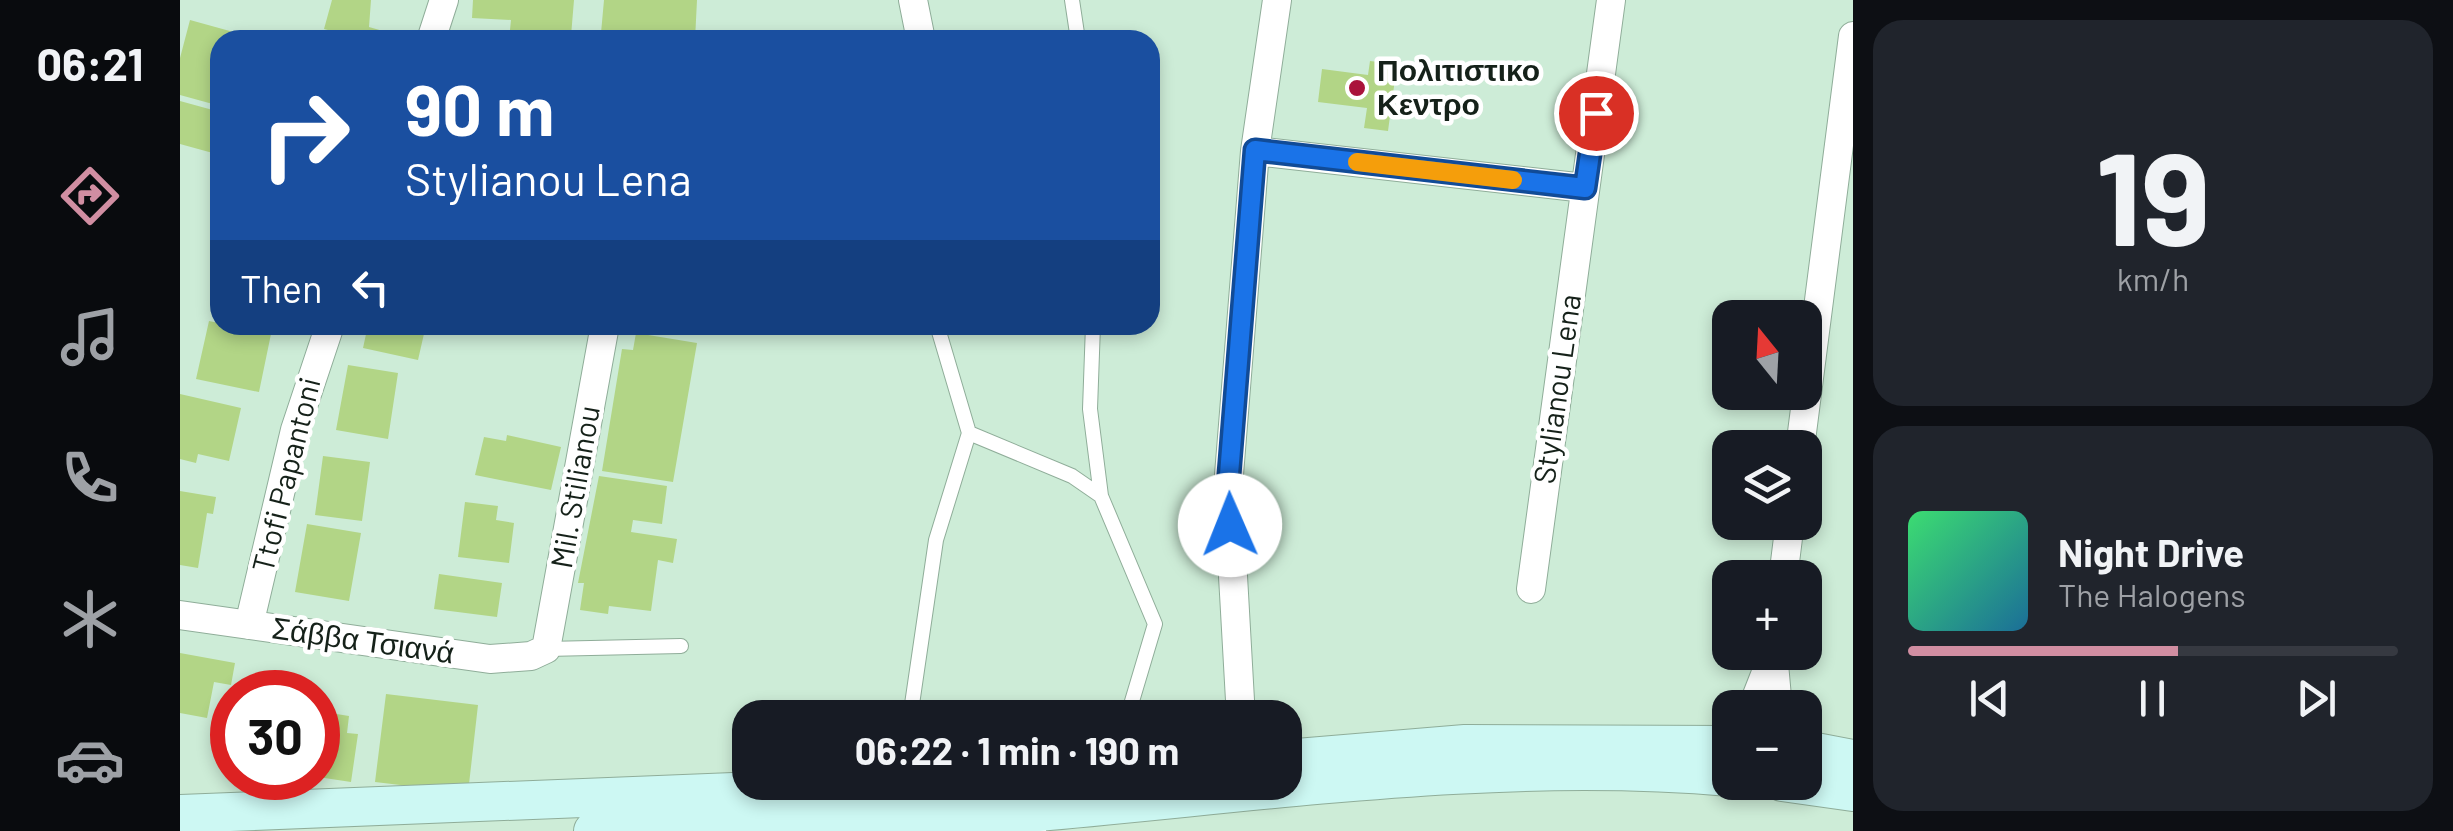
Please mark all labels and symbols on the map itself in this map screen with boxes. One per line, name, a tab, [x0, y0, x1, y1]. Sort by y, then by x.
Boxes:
place label: Πολιτιστικο Κεντρο	[1377, 51, 1540, 121]
pin	[1554, 71, 1639, 156]
marker: Πολιτιστικο Κεντρο	[1346, 77, 1368, 99]
street label: Stylianou Lena	[1525, 292, 1587, 486]
north arrow	[1712, 300, 1822, 410]
street label: Ttofi Papantoni	[243, 373, 327, 576]
street label: Mil. Stilianou	[542, 402, 606, 571]
position arrow	[1178, 473, 1282, 577]
street label: Σάββα Τσιανά	[270, 608, 457, 670]
speed limit sign: 30	[210, 670, 340, 800]

